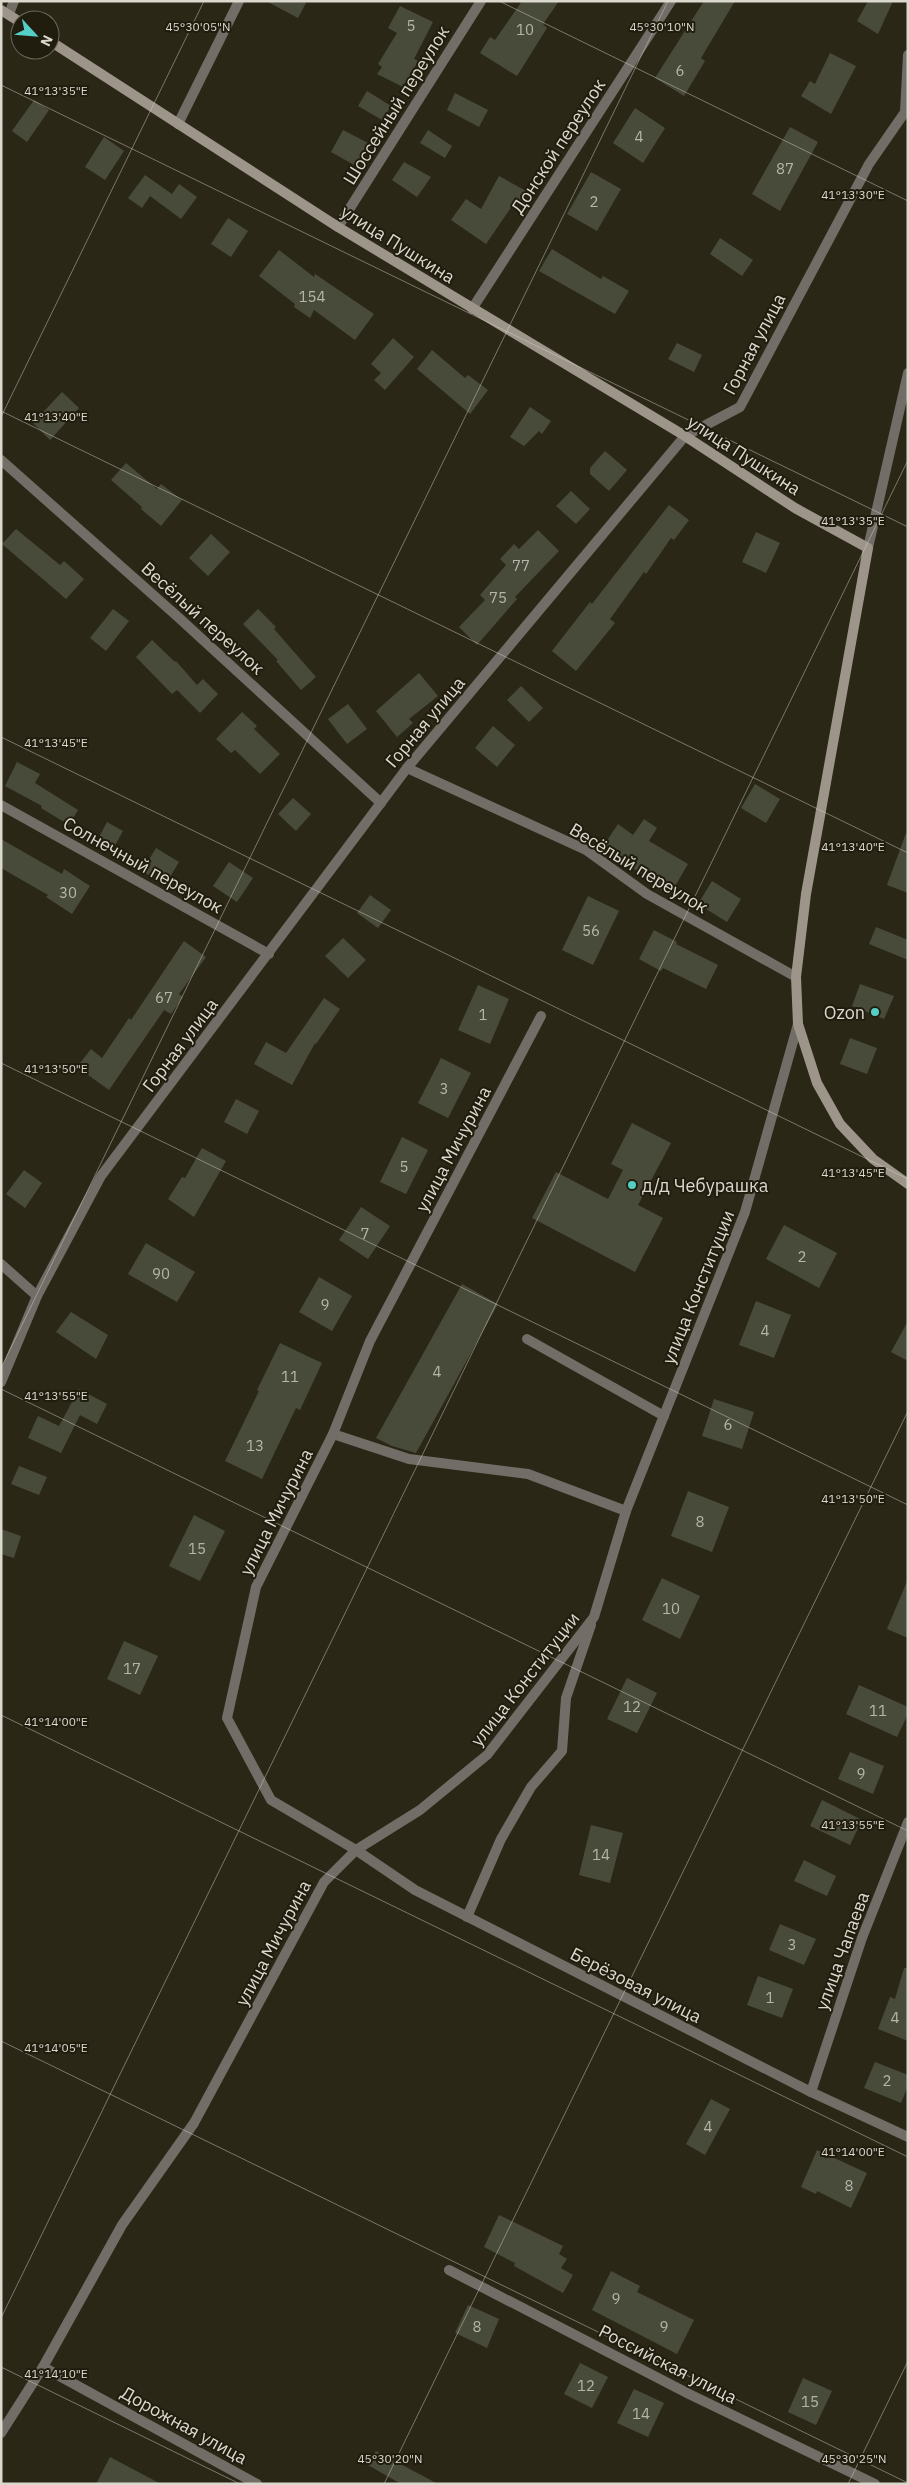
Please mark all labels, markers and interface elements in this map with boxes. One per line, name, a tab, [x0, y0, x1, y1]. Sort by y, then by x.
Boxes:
north arrow	[10, 10, 60, 60]
house number: 5	[406, 16, 416, 35]
text: 45°30'05"N	[165, 19, 231, 34]
text: 45°30'10"N	[629, 19, 695, 34]
house number: 10	[516, 20, 534, 39]
street label: Шоссейный переулок	[338, 21, 454, 189]
text: N	[36, 32, 57, 49]
house number: 6	[675, 61, 685, 80]
street label: Донской переулок	[506, 74, 610, 218]
text: 41°13'35"E	[24, 83, 88, 98]
house number: 4	[634, 127, 644, 146]
house number: 87	[776, 159, 794, 178]
text: 41°13'30"E	[821, 187, 885, 202]
house number: 2	[589, 192, 599, 211]
street label: улица Пушкина	[337, 200, 460, 289]
house number: 154	[298, 287, 326, 306]
street label: Горная улица	[718, 289, 791, 399]
text: 41°13'40"E	[24, 409, 88, 424]
street label: улица Пушкина	[683, 410, 805, 500]
text: 41°13'35"E	[821, 513, 885, 528]
house number: 77	[512, 556, 530, 575]
street label: Весёлый переулок	[137, 557, 269, 679]
house number: 75	[489, 588, 507, 607]
street label: Горная улица	[380, 672, 470, 772]
text: 41°13'45"E	[24, 735, 88, 750]
street label: Солнечный переулок	[59, 811, 227, 919]
street label: Весёлый переулок	[565, 818, 713, 919]
text: 41°13'40"E	[821, 839, 885, 854]
house number: 30	[59, 883, 77, 902]
house number: 56	[582, 921, 600, 940]
house number: 67	[155, 988, 173, 1007]
street label: Горная улица	[137, 993, 223, 1097]
place label: Ozon	[824, 1001, 865, 1024]
house number: 1	[478, 1005, 488, 1024]
marker: Ozon	[869, 1006, 881, 1018]
text: 41°13'50"E	[24, 1061, 88, 1076]
house number: 3	[439, 1079, 449, 1098]
street label: улица Мичурина	[410, 1082, 496, 1216]
house number: 5	[399, 1157, 409, 1176]
text: 41°13'45"E	[821, 1165, 885, 1180]
place label: д/д Чебурашка	[642, 1174, 769, 1197]
marker: д/д Чебурашка	[626, 1179, 638, 1191]
street label: улица Конституции	[657, 1207, 739, 1367]
house number: 7	[360, 1224, 370, 1243]
house number: 2	[797, 1247, 807, 1266]
house number: 90	[152, 1264, 170, 1283]
house number: 9	[320, 1295, 330, 1314]
house number: 4	[760, 1321, 770, 1340]
house number: 4	[432, 1362, 442, 1381]
house number: 11	[281, 1367, 299, 1386]
text: 41°13'55"E	[24, 1388, 88, 1403]
house number: 6	[723, 1415, 733, 1434]
house number: 13	[246, 1436, 264, 1455]
street label: улица Мичурина	[234, 1444, 318, 1579]
text: 41°13'50"E	[821, 1491, 885, 1506]
house number: 8	[695, 1512, 705, 1531]
house number: 15	[188, 1539, 206, 1558]
house number: 10	[662, 1599, 680, 1618]
street label: улица Конституции	[465, 1607, 585, 1751]
house number: 17	[123, 1659, 141, 1678]
house number: 12	[623, 1697, 641, 1716]
house number: 11	[869, 1701, 887, 1720]
text: 41°14'00"E	[24, 1714, 88, 1729]
house number: 9	[856, 1764, 866, 1783]
text: 41°13'55"E	[821, 1817, 885, 1832]
house number: 14	[592, 1845, 610, 1864]
street label: улица Мичурина	[230, 1876, 316, 2010]
street label: улица Чапаева	[810, 1888, 874, 2014]
house number: 3	[787, 1935, 797, 1954]
street label: Берёзовая улица	[567, 1942, 706, 2028]
house number: 1	[765, 1988, 775, 2007]
house number: 4	[890, 2008, 900, 2027]
text: 41°14'05"E	[24, 2040, 88, 2055]
house number: 2	[882, 2071, 892, 2090]
house number: 4	[703, 2117, 713, 2136]
text: 41°14'00"E	[821, 2144, 885, 2159]
house number: 8	[844, 2176, 854, 2195]
house number: 9	[611, 2289, 621, 2308]
house number: 8	[472, 2317, 482, 2336]
house number: 9	[659, 2317, 669, 2336]
street label: Российская улица	[595, 2319, 741, 2409]
text: 41°14'10"E	[24, 2366, 88, 2381]
house number: 12	[577, 2376, 595, 2395]
street label: Дорожная улица	[117, 2381, 252, 2469]
house number: 15	[801, 2392, 819, 2411]
house number: 14	[632, 2404, 650, 2423]
text: 45°30'20"N	[357, 2451, 423, 2466]
text: 45°30'25"N	[821, 2451, 887, 2466]

